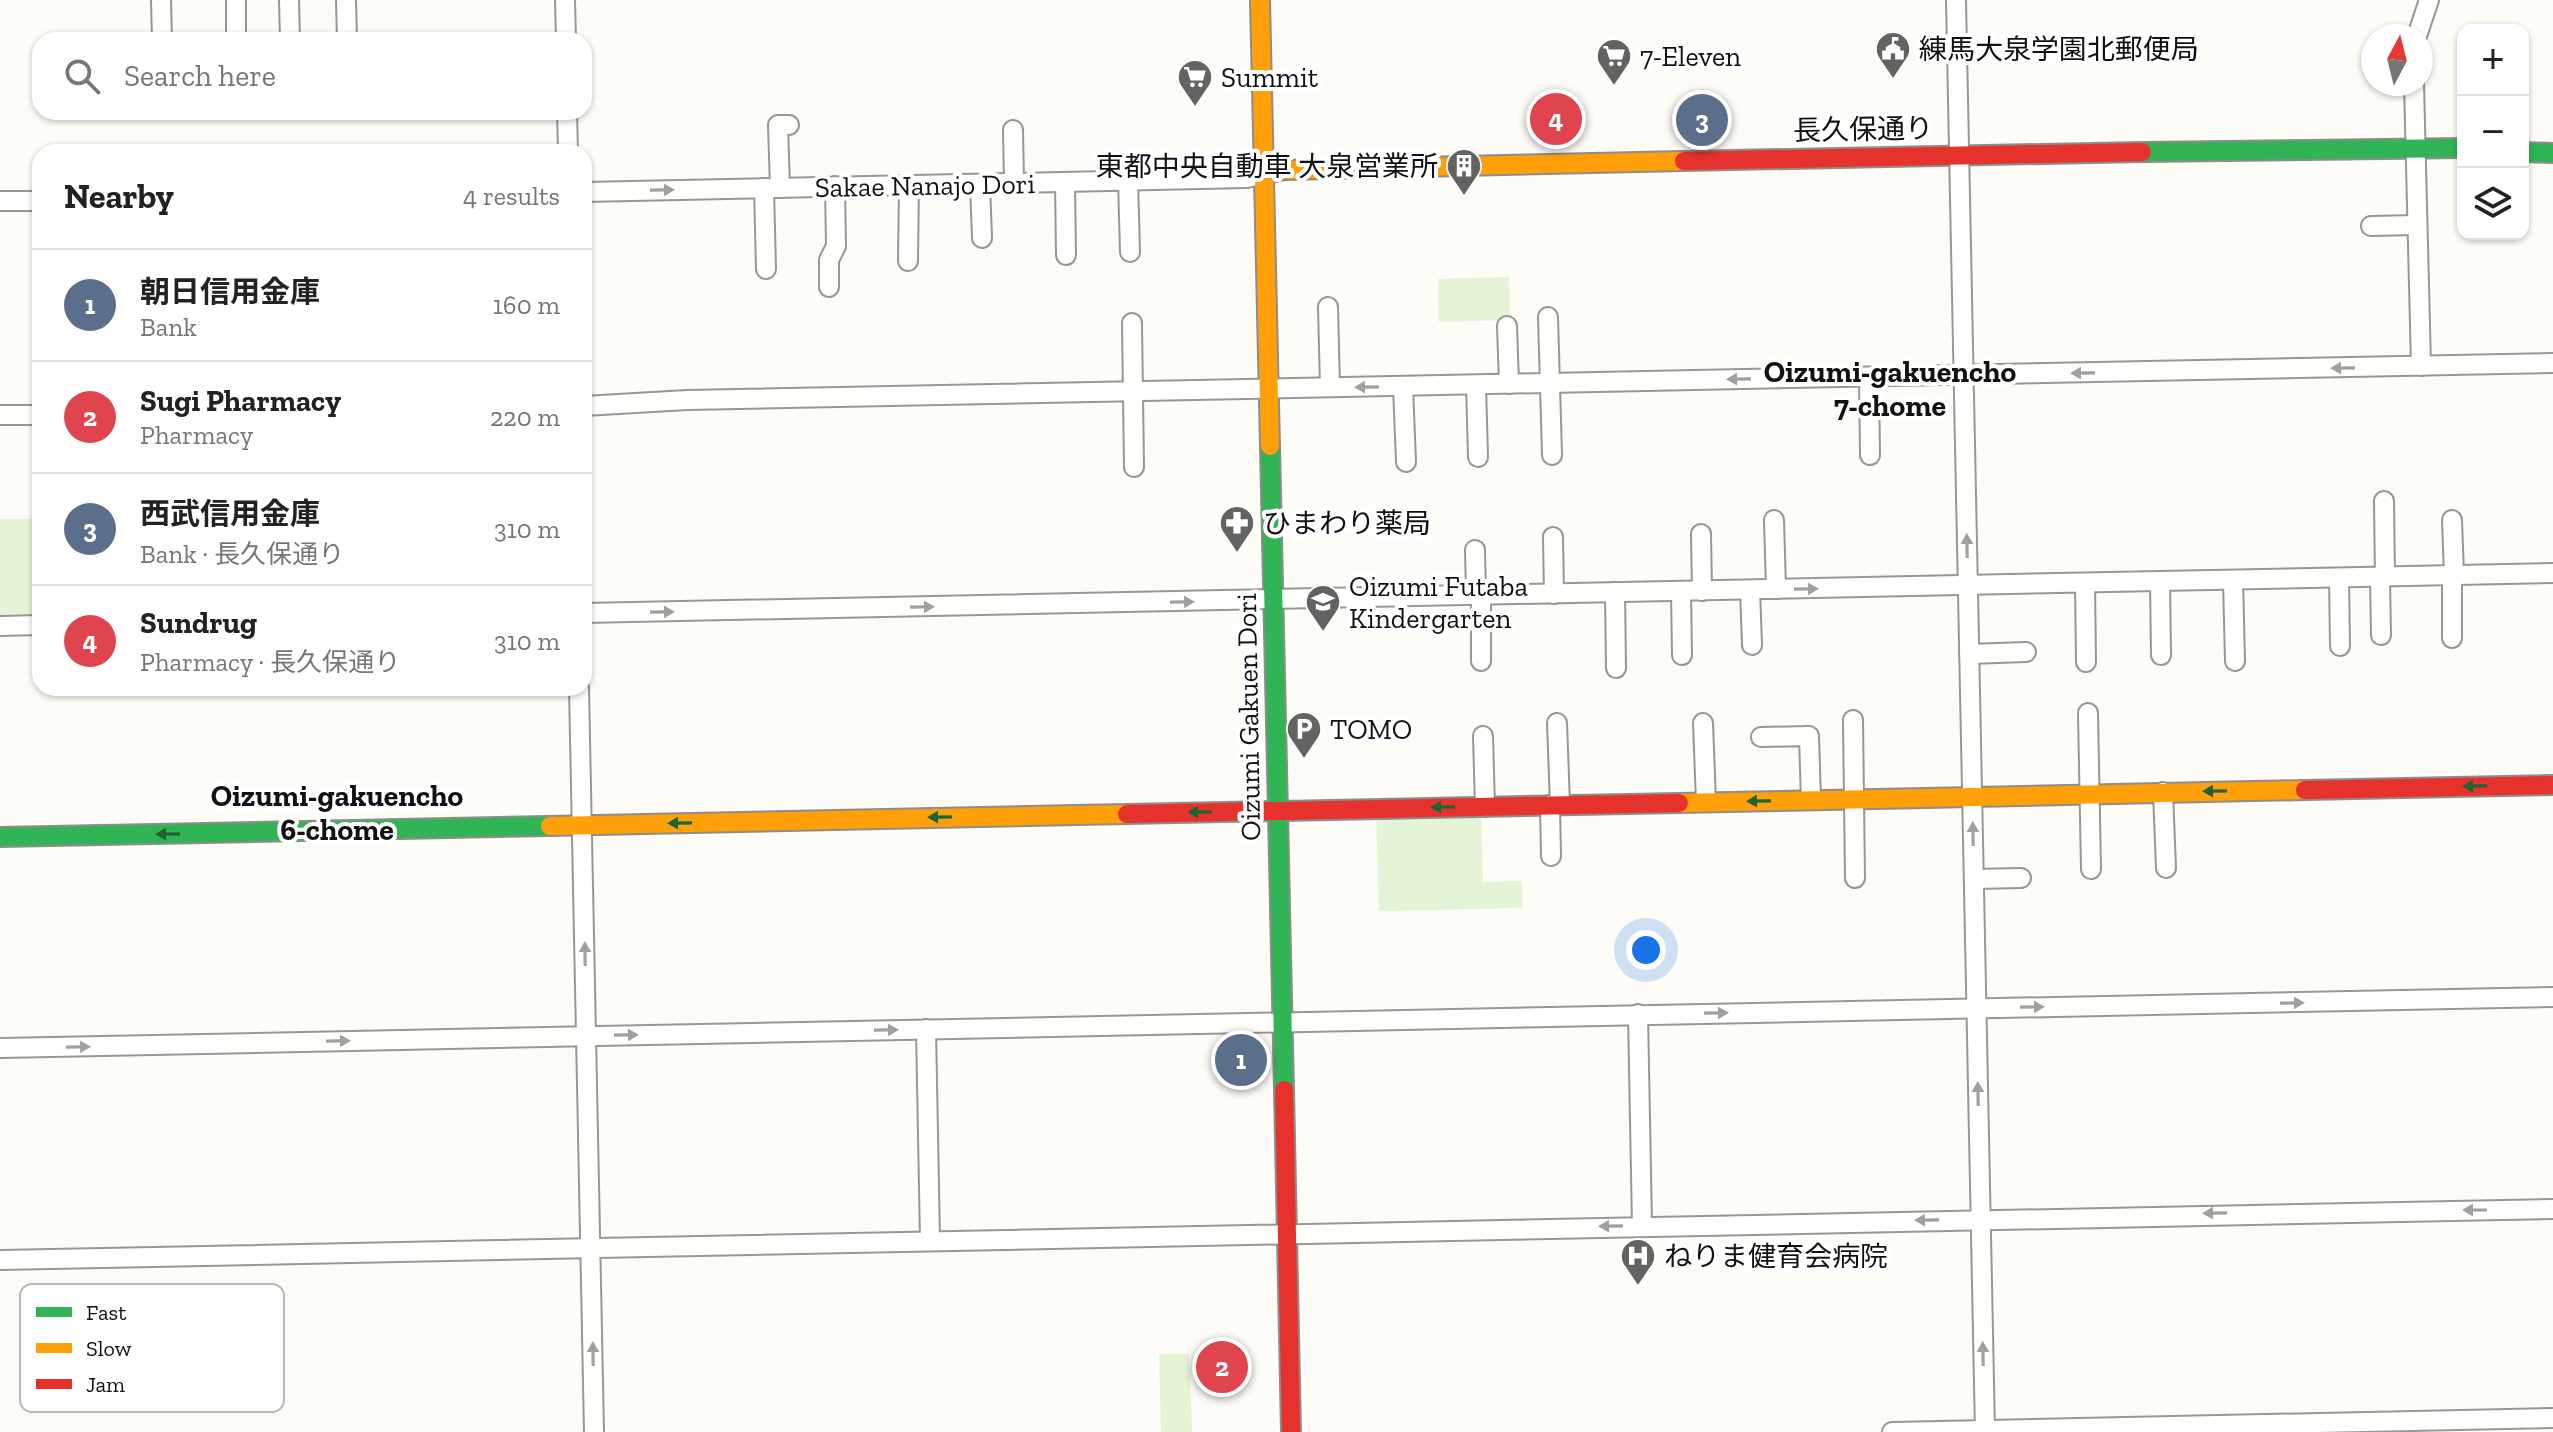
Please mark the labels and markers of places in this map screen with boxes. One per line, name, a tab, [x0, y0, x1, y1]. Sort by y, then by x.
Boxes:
public building icon: 練馬大泉学園北郵便局	[1874, 30, 1912, 80]
place label: 練馬大泉学園北郵便局	[1919, 33, 2199, 66]
supermarket icon: 7-Eleven	[1595, 37, 1633, 87]
place label: 7-Eleven	[1640, 40, 1741, 73]
supermarket icon: Summit	[1176, 58, 1214, 108]
place label: Summit	[1221, 61, 1319, 94]
pin: 4	[1530, 89, 1582, 149]
pin: 3	[1676, 90, 1728, 150]
building icon: 東都中央自動車 大泉営業所	[1445, 147, 1483, 197]
place label: 東都中央自動車 大泉営業所	[1096, 150, 1438, 183]
pharmacy icon: ひまわり薬局	[1218, 504, 1256, 554]
place label: ひまわり薬局	[1263, 507, 1431, 540]
place label: Oizumi Futaba Kindergarten	[1349, 570, 1529, 635]
school or university icon: Oizumi Futaba Kindergarten	[1304, 583, 1342, 633]
parking icon: TOMO	[1285, 710, 1323, 760]
place label: TOMO	[1330, 713, 1412, 746]
pin: 1	[1215, 1030, 1267, 1090]
hospital icon: ねりま健育会病院	[1619, 1237, 1657, 1287]
place label: ねりま健育会病院	[1664, 1240, 1888, 1273]
pin: 2	[1196, 1337, 1248, 1397]

